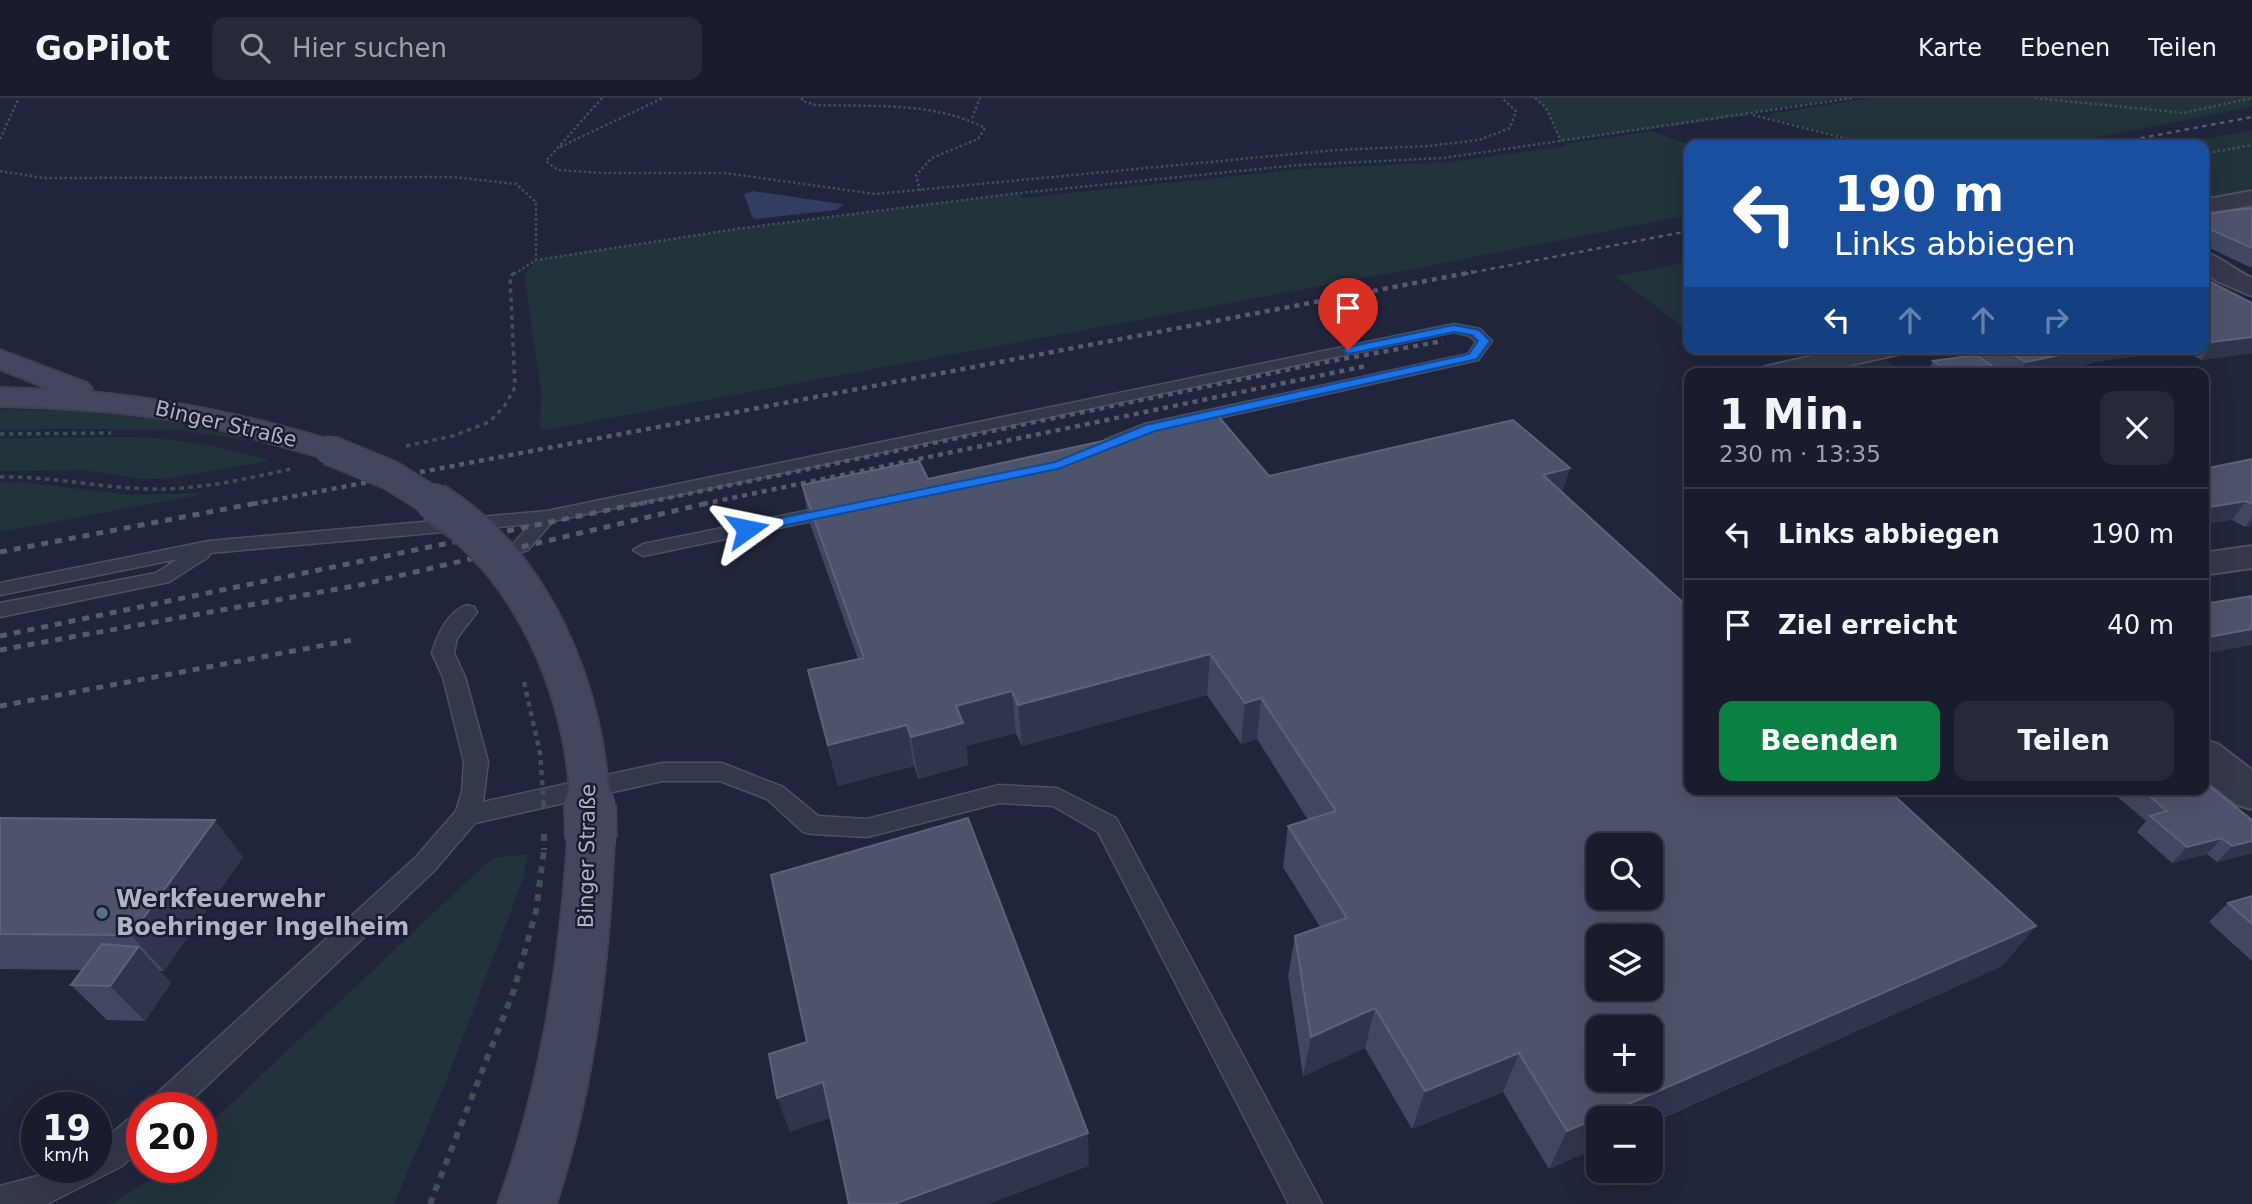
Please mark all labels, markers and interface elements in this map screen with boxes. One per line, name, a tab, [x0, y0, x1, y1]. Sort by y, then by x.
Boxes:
search box	[212, 17, 702, 80]
text: GoPilot	[35, 29, 170, 68]
icon: search	[236, 29, 274, 67]
text: Hier suchen	[292, 33, 447, 63]
text: Karte	[1918, 34, 1982, 62]
text: Ebenen	[2020, 34, 2110, 62]
text: Teilen	[2148, 34, 2217, 62]
text: 190 m	[1834, 166, 2004, 223]
icon: left	[1719, 168, 1810, 259]
text: Links abbiegen	[1834, 225, 2075, 263]
pin	[1318, 278, 1378, 350]
icon: arrive	[1329, 289, 1367, 327]
icon: left	[1818, 301, 1856, 339]
icon: ahead	[1891, 301, 1929, 339]
icon: ahead	[1964, 301, 2002, 339]
icon: right	[2037, 301, 2075, 339]
text: 1 Min.	[1719, 390, 1865, 439]
button: close	[2100, 391, 2174, 465]
street label: Binger Straße	[153, 396, 299, 452]
text: 230 m · 13:35	[1719, 441, 1881, 467]
position arrow	[710, 492, 784, 566]
icon: left	[1719, 515, 1757, 553]
text: Links abbiegen	[1778, 519, 2000, 549]
text: 190 m	[2091, 519, 2174, 549]
icon: arrive	[1719, 606, 1757, 644]
text: Ziel erreicht	[1778, 610, 1958, 640]
text: 40 m	[2107, 610, 2174, 640]
button: Beenden	[1719, 701, 1940, 781]
button: Teilen	[1954, 701, 2174, 781]
street label: Binger Straße	[574, 784, 600, 928]
map controls	[1586, 833, 1663, 1183]
button: search	[1586, 833, 1663, 910]
place label: Werkfeuerwehr Boehringer Ingelheim	[116, 885, 409, 941]
marker: Werkfeuerwehr Boehringer Ingelheim	[94, 905, 110, 921]
button: layers	[1586, 924, 1663, 1001]
button: +	[1586, 1015, 1663, 1092]
speed limit sign: 20	[126, 1092, 217, 1183]
button: −	[1586, 1106, 1663, 1183]
text: 19	[42, 1108, 91, 1148]
text: km/h	[44, 1144, 89, 1165]

